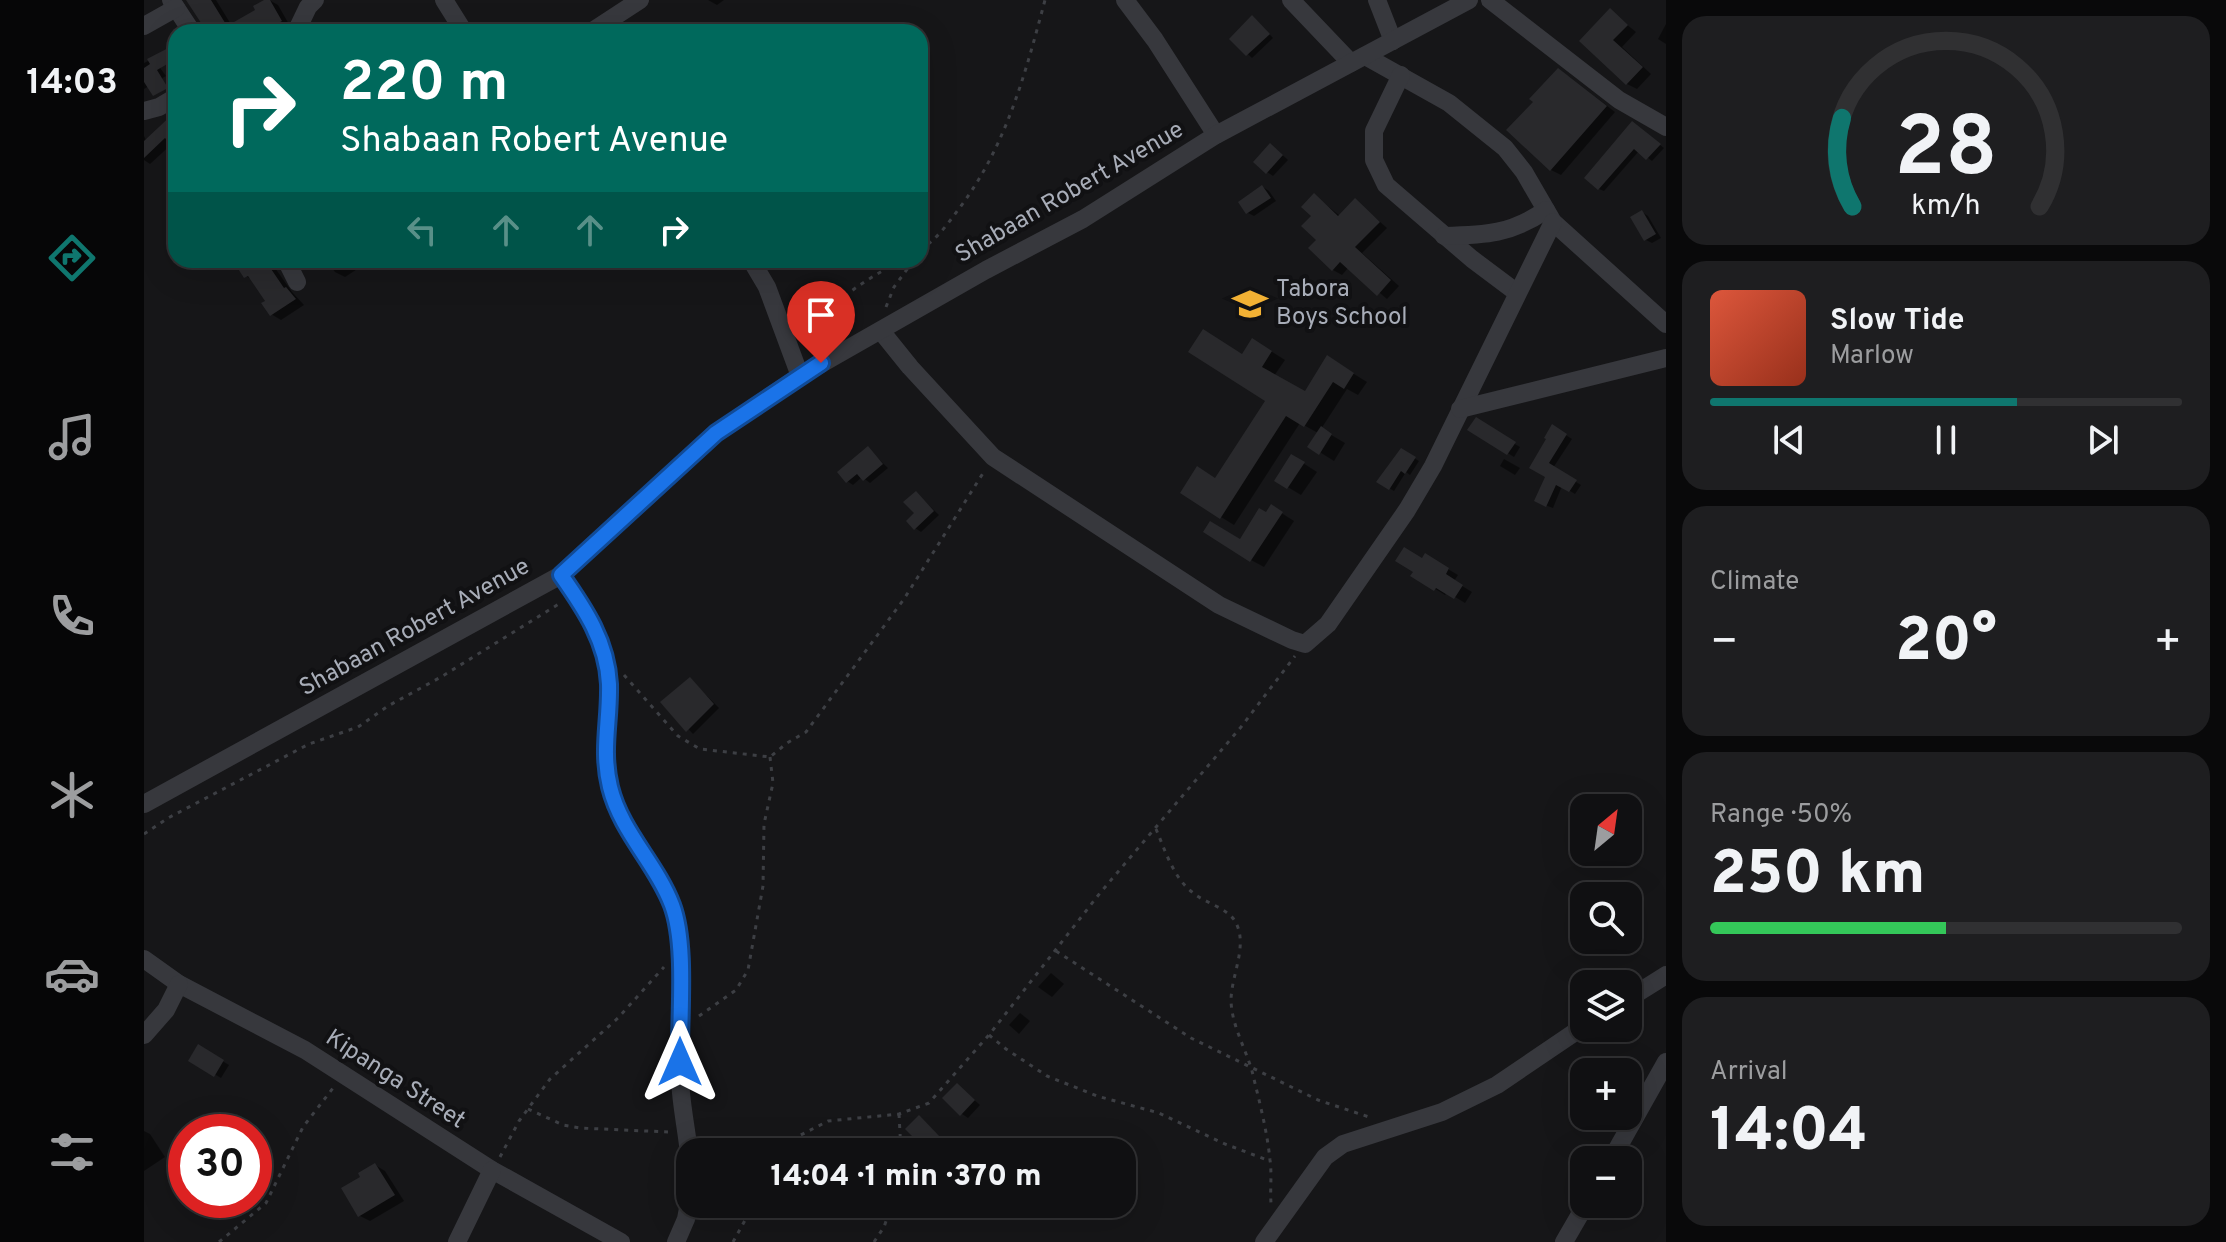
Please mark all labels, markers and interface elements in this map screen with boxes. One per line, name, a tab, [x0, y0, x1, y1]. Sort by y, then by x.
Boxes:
text: 220 m	[340, 50, 508, 120]
icon: right	[208, 56, 312, 160]
text: 14:03	[26, 61, 118, 107]
text: 28	[1894, 99, 1998, 204]
street label: Shabaan Robert Avenue	[950, 115, 1190, 271]
text: Shabaan Robert Avenue	[340, 119, 728, 165]
text: km/h	[1911, 189, 1981, 225]
icon: left	[400, 208, 444, 252]
icon: ahead	[484, 208, 528, 252]
icon: ahead	[568, 208, 612, 252]
icon: right	[652, 208, 696, 252]
icon: directions	[44, 230, 100, 286]
place label: Tabora Boys School	[1276, 275, 1408, 333]
pin	[787, 281, 855, 363]
school or university icon: Tabora Boys School	[1231, 285, 1269, 323]
icon: arrive	[799, 293, 843, 337]
text: Slow Tide	[1830, 303, 1964, 340]
text: Marlow	[1830, 340, 1914, 373]
icon: music	[44, 409, 100, 465]
icon: previous	[1767, 418, 1811, 462]
icon: pause	[1924, 418, 1968, 462]
icon: next	[2081, 418, 2125, 462]
street label: Shabaan Robert Avenue	[295, 552, 535, 704]
text: Climate	[1710, 566, 1799, 599]
icon: phone	[44, 588, 100, 644]
text: 20°	[1895, 606, 1997, 682]
text: −	[1710, 616, 1738, 672]
text: +	[2154, 616, 2182, 672]
icon: climate	[44, 767, 100, 823]
north arrow	[1570, 794, 1642, 866]
map controls	[1570, 794, 1642, 1218]
text: Range · 50%	[1710, 799, 1852, 832]
text: 250 km	[1710, 839, 1925, 915]
button: search	[1570, 882, 1642, 954]
icon: car	[44, 946, 100, 1002]
button: layers	[1570, 970, 1642, 1042]
position arrow	[638, 1020, 722, 1104]
street label: Kipanga Street	[319, 1024, 471, 1136]
text: Arrival	[1710, 1056, 1788, 1089]
button: +	[1570, 1058, 1642, 1130]
text: 14:04	[1710, 1096, 1868, 1172]
speed limit sign: 30	[168, 1114, 272, 1218]
icon: filters	[44, 1124, 100, 1180]
button: −	[1570, 1146, 1642, 1218]
text: 14:04 · 1 min · 370 m	[771, 1159, 1041, 1196]

